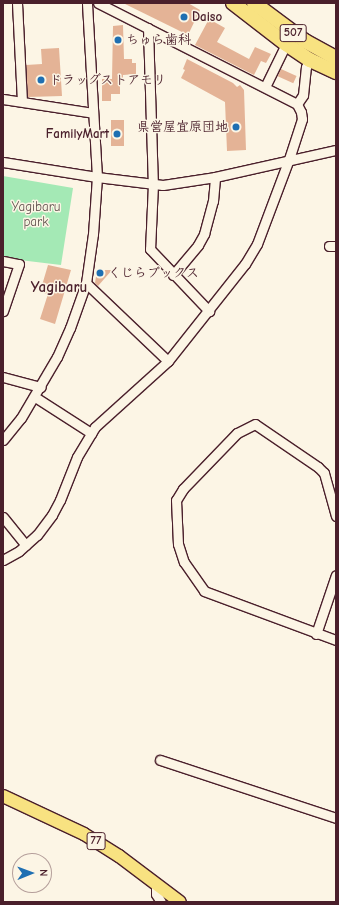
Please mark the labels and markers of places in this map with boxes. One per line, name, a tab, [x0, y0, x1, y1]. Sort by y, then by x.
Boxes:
place label: Daiso	[192, 9, 222, 25]
marker: Daiso	[179, 12, 189, 22]
place label: ちゅら歯科	[126, 32, 191, 48]
marker: ちゅら歯科	[113, 35, 123, 45]
place label: ドラッグストアモリ	[49, 72, 166, 88]
marker: ドラッグストアモリ	[36, 75, 46, 85]
place label: 県営屋宜原団地	[137, 119, 228, 135]
marker: 県営屋宜原団地	[231, 122, 241, 132]
place label: FamilyMart	[46, 126, 109, 142]
marker: FamilyMart	[112, 129, 122, 139]
place label: くじらブックス	[108, 265, 199, 281]
marker: くじらブックス	[95, 268, 105, 278]

